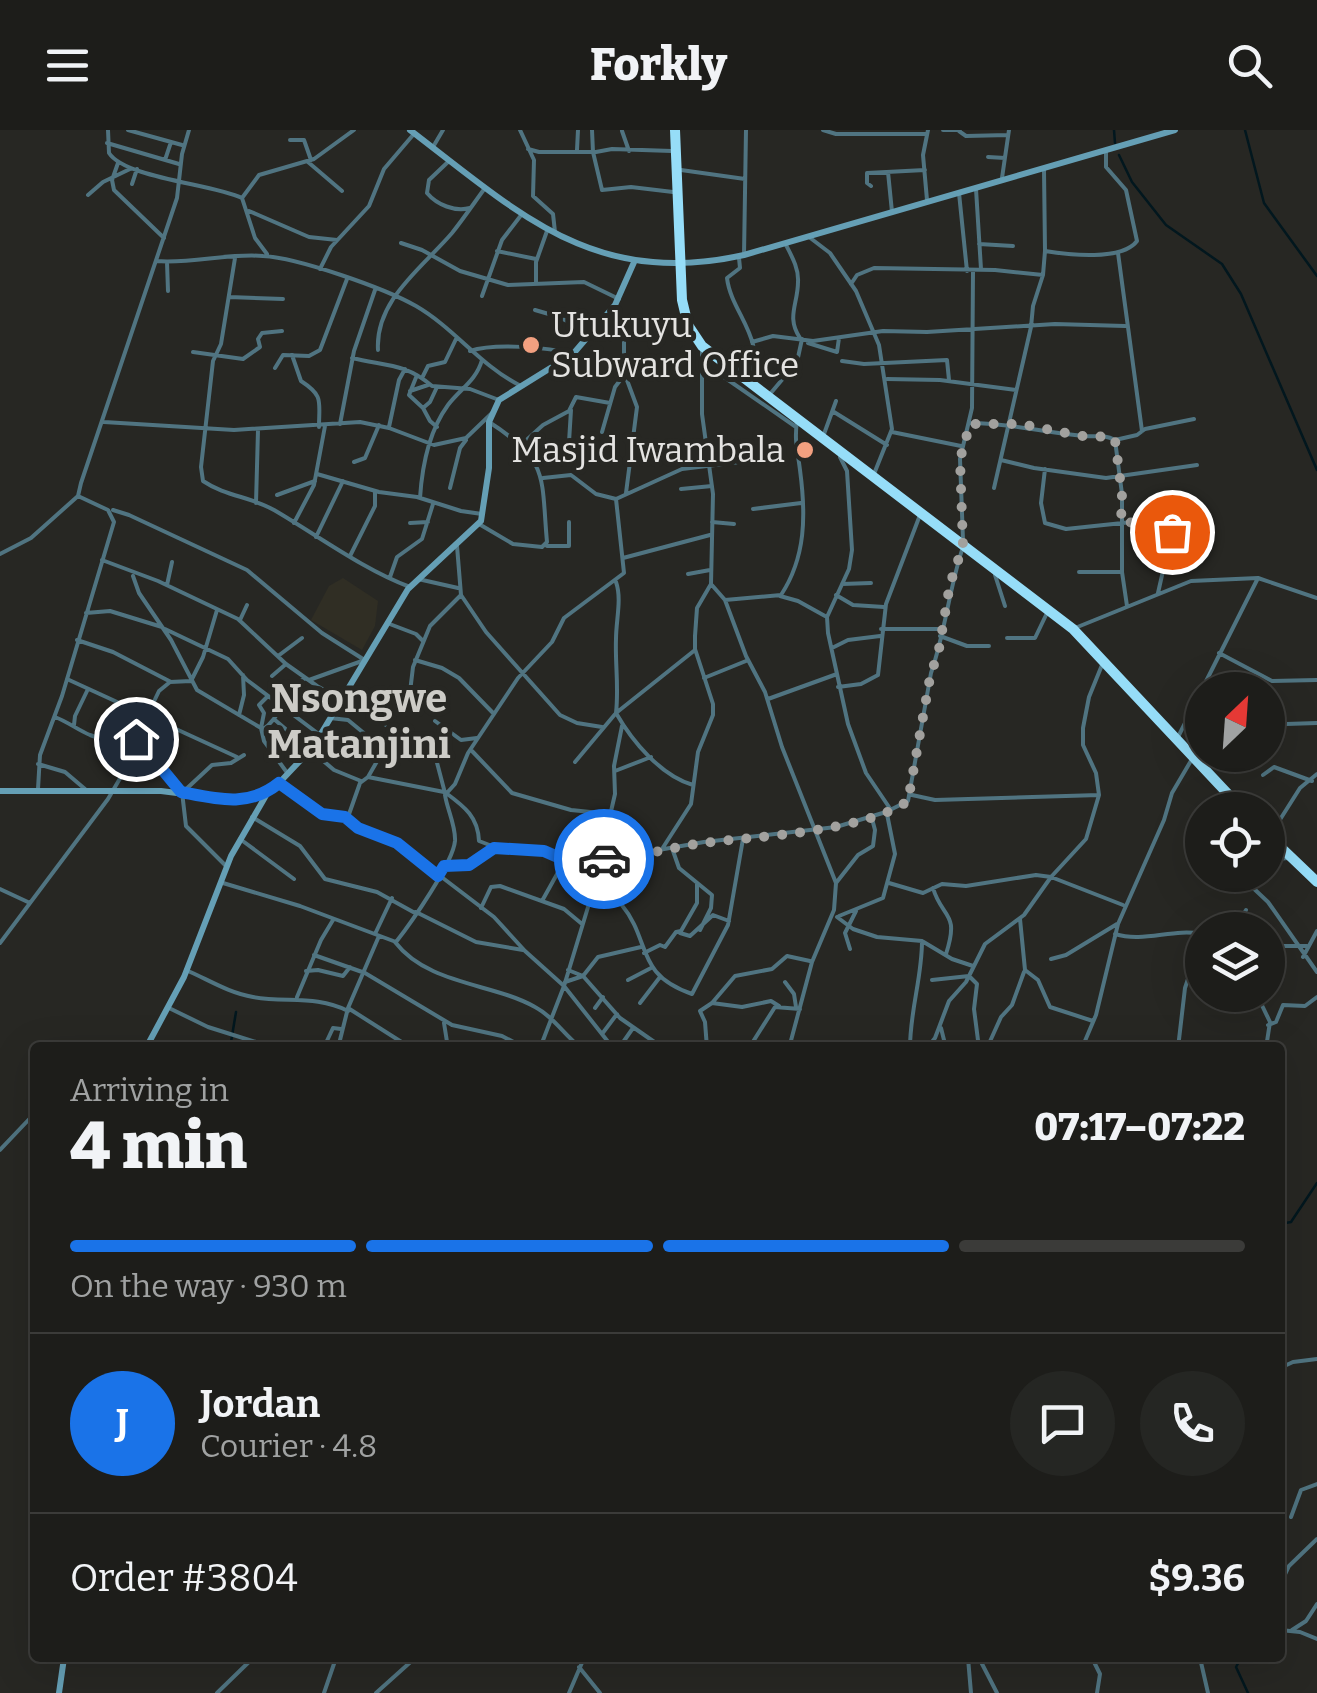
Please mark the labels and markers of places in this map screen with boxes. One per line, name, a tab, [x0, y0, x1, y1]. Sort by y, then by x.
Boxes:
place label: Utukuyu Subward Office	[551, 304, 799, 386]
marker: Utukuyu Subward Office	[520, 334, 542, 356]
place label: Masjid Iwambala	[511, 429, 785, 471]
marker: Masjid Iwambala	[794, 439, 816, 461]
pin	[1130, 490, 1215, 575]
pin	[94, 697, 179, 782]

